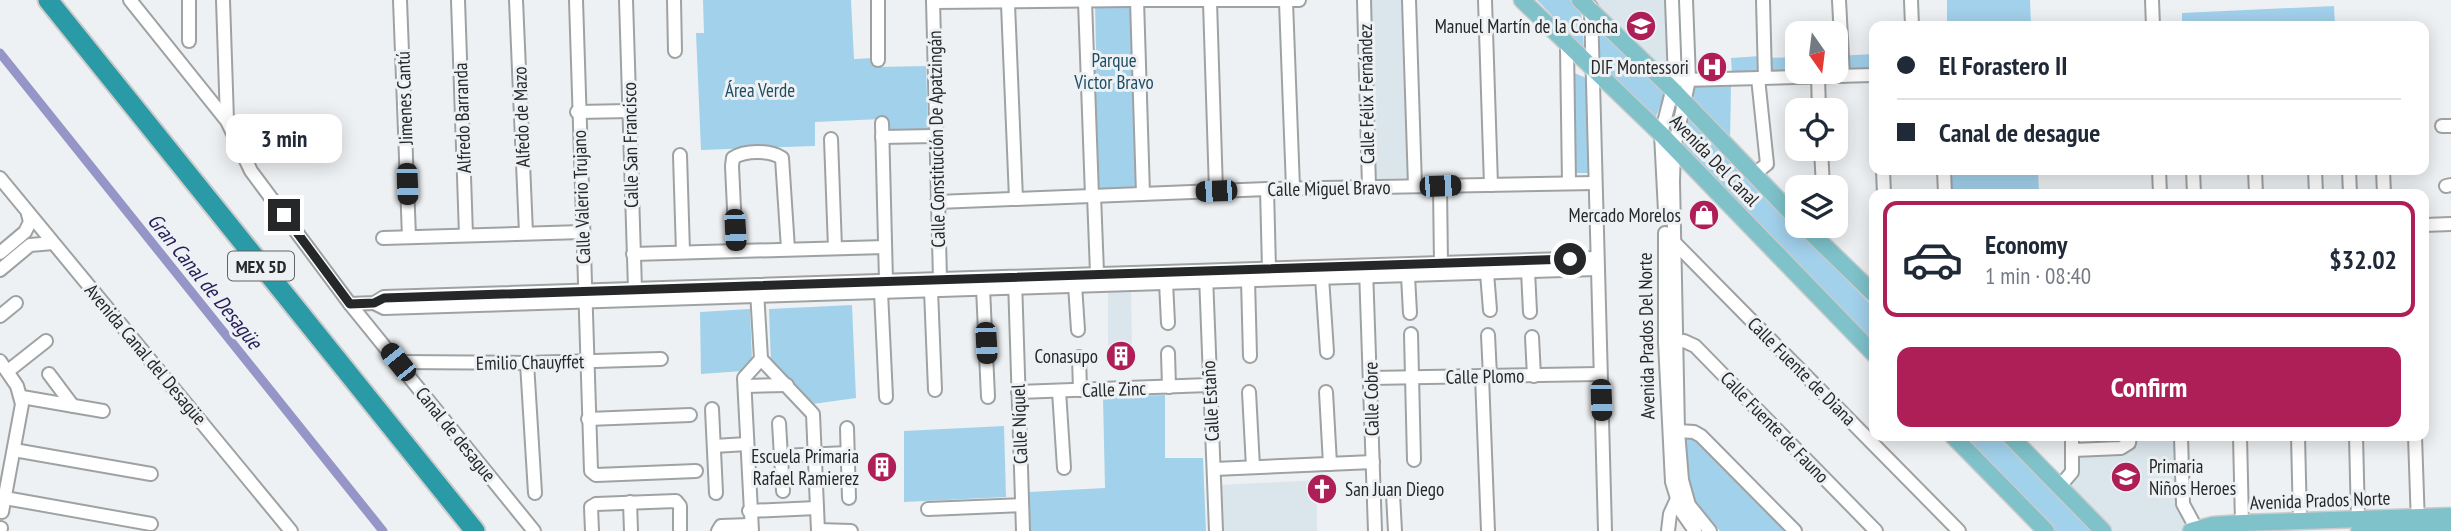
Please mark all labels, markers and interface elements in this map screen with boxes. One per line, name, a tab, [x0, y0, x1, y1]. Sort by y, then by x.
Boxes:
school or university icon: Manuel Martín de la Concha	[1624, 9, 1658, 43]
place label: Manuel Martín de la Concha	[1435, 14, 1618, 38]
north arrow	[1785, 21, 1848, 84]
map controls	[1785, 21, 1848, 238]
street label: Calle Félix Fernández	[1353, 23, 1379, 164]
street label: Calle Constitución De Apatzingán	[922, 30, 950, 248]
park label: Parque Victor Bravo	[1073, 48, 1154, 94]
text: El Forastero II	[1939, 49, 2067, 82]
hospital icon: DIF Montessori	[1695, 50, 1729, 84]
street label: Jimenes Cantú	[390, 51, 418, 146]
place label: DIF Montessori	[1591, 55, 1689, 79]
street label: Alfredo Barranda	[448, 62, 476, 174]
street label: Alfedo de Mazo	[507, 66, 535, 168]
park label: Área Verde	[725, 78, 795, 102]
street label: Calle San Francisco	[617, 82, 643, 208]
button: locate	[1785, 98, 1848, 161]
street label: Avenida Del Canal	[1665, 109, 1765, 211]
callout: 3 min	[226, 114, 342, 162]
text: Canal de desague	[1939, 116, 2100, 149]
text: 3 min	[261, 124, 307, 153]
street label: Calle Valerio Trujano	[567, 130, 595, 264]
car	[396, 163, 419, 205]
street label: Calle Miguel Bravo	[1267, 175, 1391, 201]
car	[1419, 175, 1462, 197]
button: layers	[1785, 175, 1848, 238]
car	[1195, 180, 1238, 202]
shop icon: Mercado Morelos	[1687, 198, 1721, 232]
route end	[268, 199, 300, 231]
place label: Mercado Morelos	[1569, 203, 1681, 227]
water label: Gran Canal de Desagüe	[142, 208, 269, 355]
car	[724, 208, 747, 252]
icon: car	[1901, 228, 1964, 291]
text: Economy	[1985, 228, 2067, 261]
route start	[1554, 243, 1586, 275]
text: $32.02	[2329, 243, 2397, 276]
road number: MEX 5D	[228, 252, 294, 280]
street label: Avenida Prados Del Norte	[1633, 252, 1659, 420]
text: 1 min · 08:40	[1985, 261, 2091, 290]
street label: Avenida Canal del Desagüe	[80, 278, 212, 430]
street label: Calle Fuente de Diana	[1743, 312, 1861, 430]
car	[975, 321, 998, 365]
car	[377, 339, 420, 385]
building icon: Conasupo	[1104, 339, 1138, 373]
place label: Conasupo	[1035, 344, 1098, 368]
button: Confirm	[1897, 347, 2401, 427]
street label: Emilio Chauyffet	[476, 349, 585, 375]
street label: Calle Estaño	[1196, 360, 1224, 442]
street label: Calle Cobre	[1358, 361, 1384, 436]
street label: Calle Plomo	[1446, 363, 1524, 389]
street label: Calle Fuente de Fauno	[1716, 366, 1834, 488]
street label: Calle Zinc	[1082, 376, 1147, 402]
car	[1590, 379, 1613, 421]
street label: Canal de desague	[411, 382, 502, 486]
street label: Calle Níquel	[1006, 383, 1032, 464]
place label: Escuela Primaria Rafael Ramierez	[751, 444, 859, 490]
building icon: Escuela Primaria Rafael Ramierez	[865, 450, 899, 484]
place label: Primaria Niños Heroes	[2149, 454, 2236, 500]
school or university icon: Primaria Niños Heroes	[2109, 460, 2143, 494]
church icon: San Juan Diego	[1305, 472, 1339, 506]
place label: San Juan Diego	[1345, 477, 1444, 501]
street label: Avenida Prados Norte	[2249, 486, 2391, 514]

